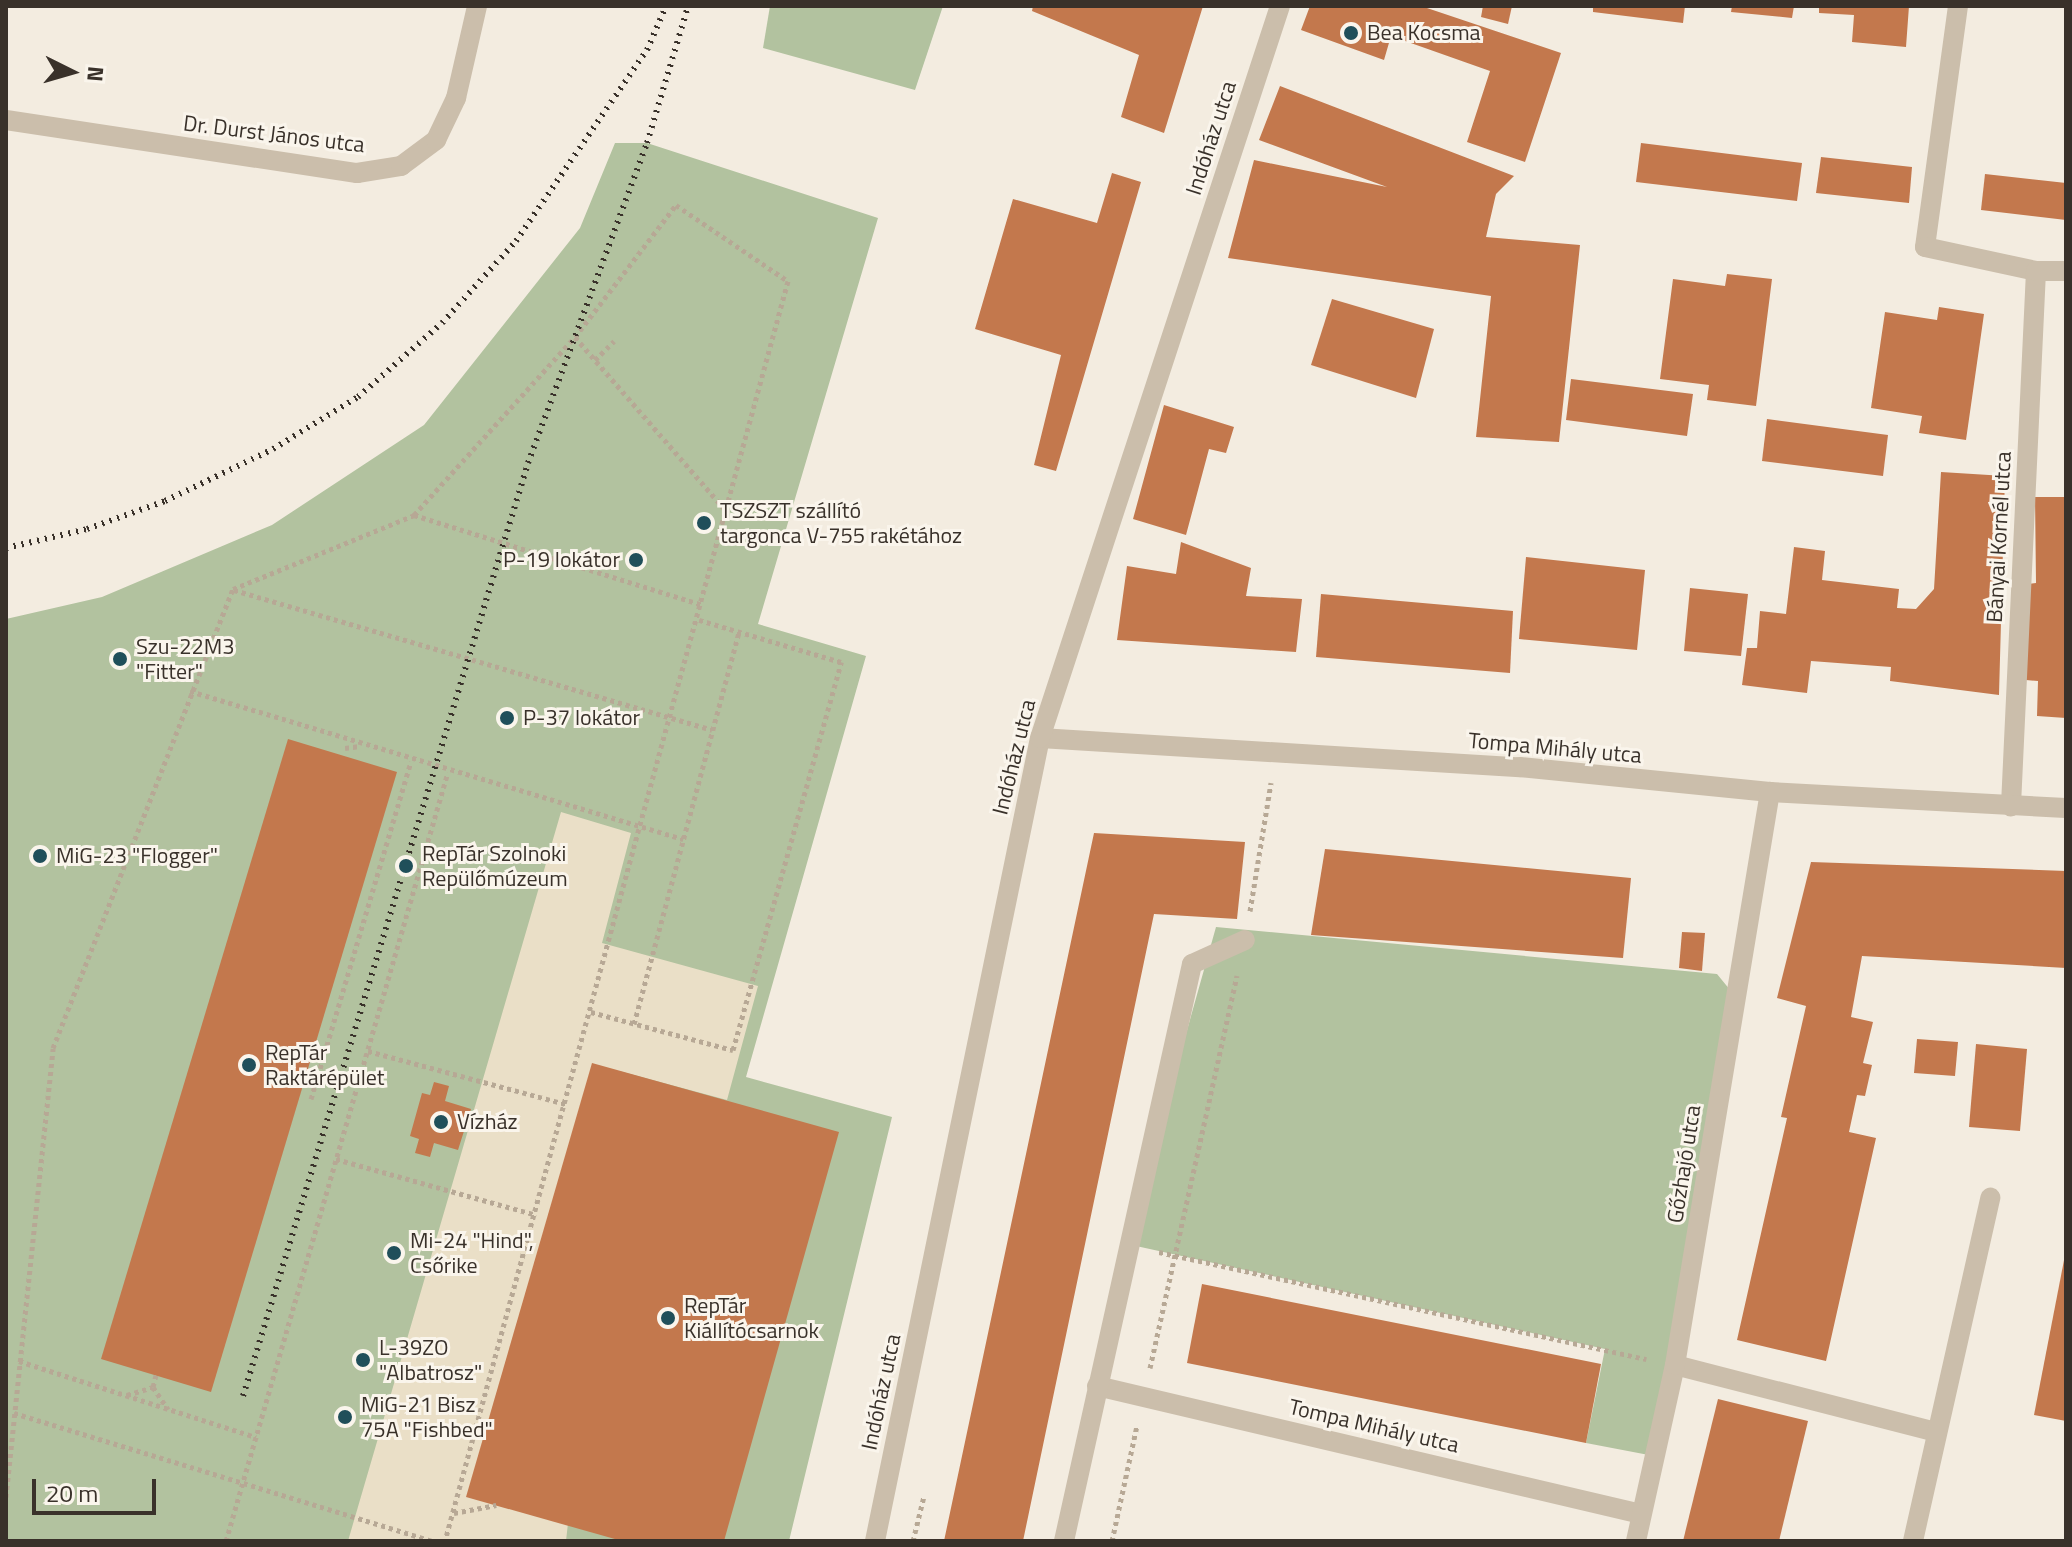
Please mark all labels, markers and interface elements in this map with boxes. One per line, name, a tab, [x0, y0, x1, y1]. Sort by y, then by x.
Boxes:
place label: Bea Kocsma	[1367, 20, 1481, 46]
marker: Bea Kocsma	[1342, 24, 1360, 42]
north arrow	[32, 32, 112, 112]
text: N	[78, 65, 114, 83]
street label: Indóház utca	[1180, 78, 1242, 198]
street label: Dr. Durst János utca	[182, 110, 366, 158]
street label: Bányai Kornél utca	[1981, 451, 2017, 623]
place label: TSZSZT szállító targonca V-755 rakétához	[720, 497, 962, 548]
marker: TSZSZT szállító targonca V-755 rakétához	[695, 514, 713, 532]
place label: P-19 lokátor	[503, 547, 620, 573]
marker: P-19 lokátor	[627, 551, 645, 569]
place label: Szu-22M3 "Fitter"	[136, 633, 235, 684]
marker: Szu-22M3 "Fitter"	[111, 650, 129, 668]
street label: Indóház utca	[987, 696, 1041, 818]
place label: P-37 lokátor	[523, 705, 640, 731]
marker: P-37 lokátor	[498, 709, 516, 727]
street label: Tompa Mihály utca	[1467, 727, 1643, 769]
place label: RepTár Szolnoki Repülőmúzeum	[422, 840, 568, 892]
place label: MiG-23 "Flogger"	[56, 843, 218, 869]
marker: MiG-23 "Flogger"	[31, 847, 49, 865]
marker: RepTár Szolnoki Repülőmúzeum	[397, 857, 415, 875]
place label: RepTár Raktárépület	[265, 1039, 384, 1090]
marker: RepTár Raktárépület	[240, 1056, 258, 1074]
street label: Gőzhajó utca	[1662, 1103, 1706, 1225]
place label: Vízház	[457, 1109, 517, 1135]
marker: Vízház	[432, 1113, 450, 1131]
place label: Mi-24 "Hind", Csőrike	[410, 1227, 534, 1278]
marker: Mi-24 "Hind", Csőrike	[385, 1244, 403, 1262]
place label: RepTár Kiállítócsarnok	[684, 1292, 819, 1344]
marker: RepTár Kiállítócsarnok	[659, 1309, 677, 1327]
street label: Indóház utca	[856, 1331, 906, 1453]
place label: L-39ZO "Albatrosz"	[379, 1334, 482, 1386]
marker: L-39ZO "Albatrosz"	[354, 1351, 372, 1369]
place label: MiG-21 Bisz 75A "Fishbed"	[361, 1391, 493, 1442]
street label: Tompa Mihály utca	[1286, 1394, 1462, 1458]
marker: MiG-21 Bisz 75A "Fishbed"	[336, 1408, 354, 1426]
scale bar	[36, 1463, 160, 1513]
text: 20 m	[46, 1475, 98, 1511]

